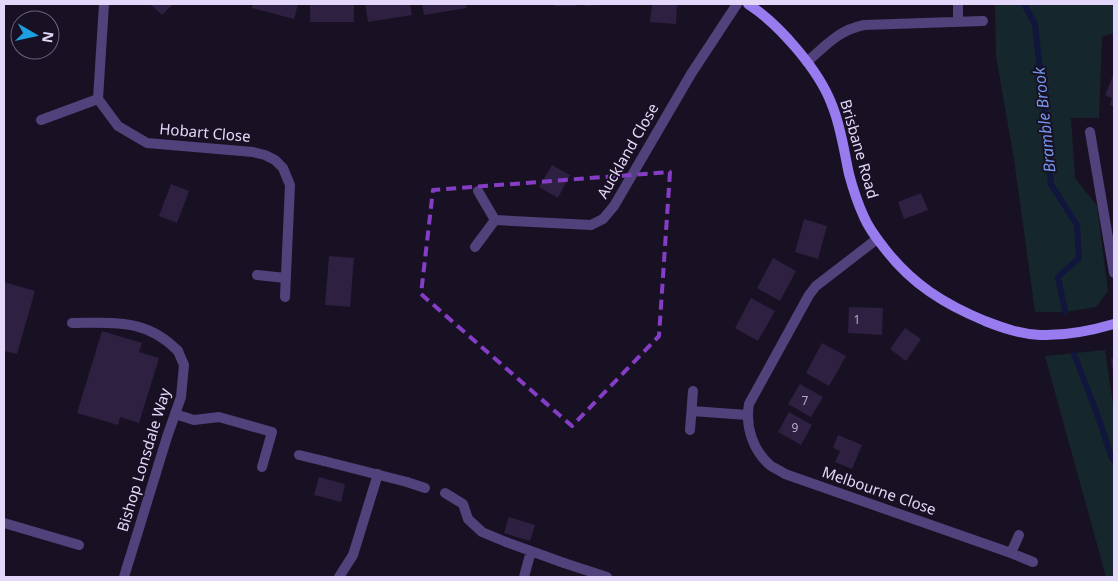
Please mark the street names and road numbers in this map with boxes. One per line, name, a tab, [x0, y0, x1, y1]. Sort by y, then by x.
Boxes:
street label: Brisbane Road	[836, 97, 884, 201]
street label: Auckland Close	[592, 99, 663, 202]
street label: Hobart Close	[159, 118, 251, 146]
street label: Bishop Lonsdale Way	[112, 385, 175, 534]
street label: Melbourne Close	[820, 461, 939, 519]

